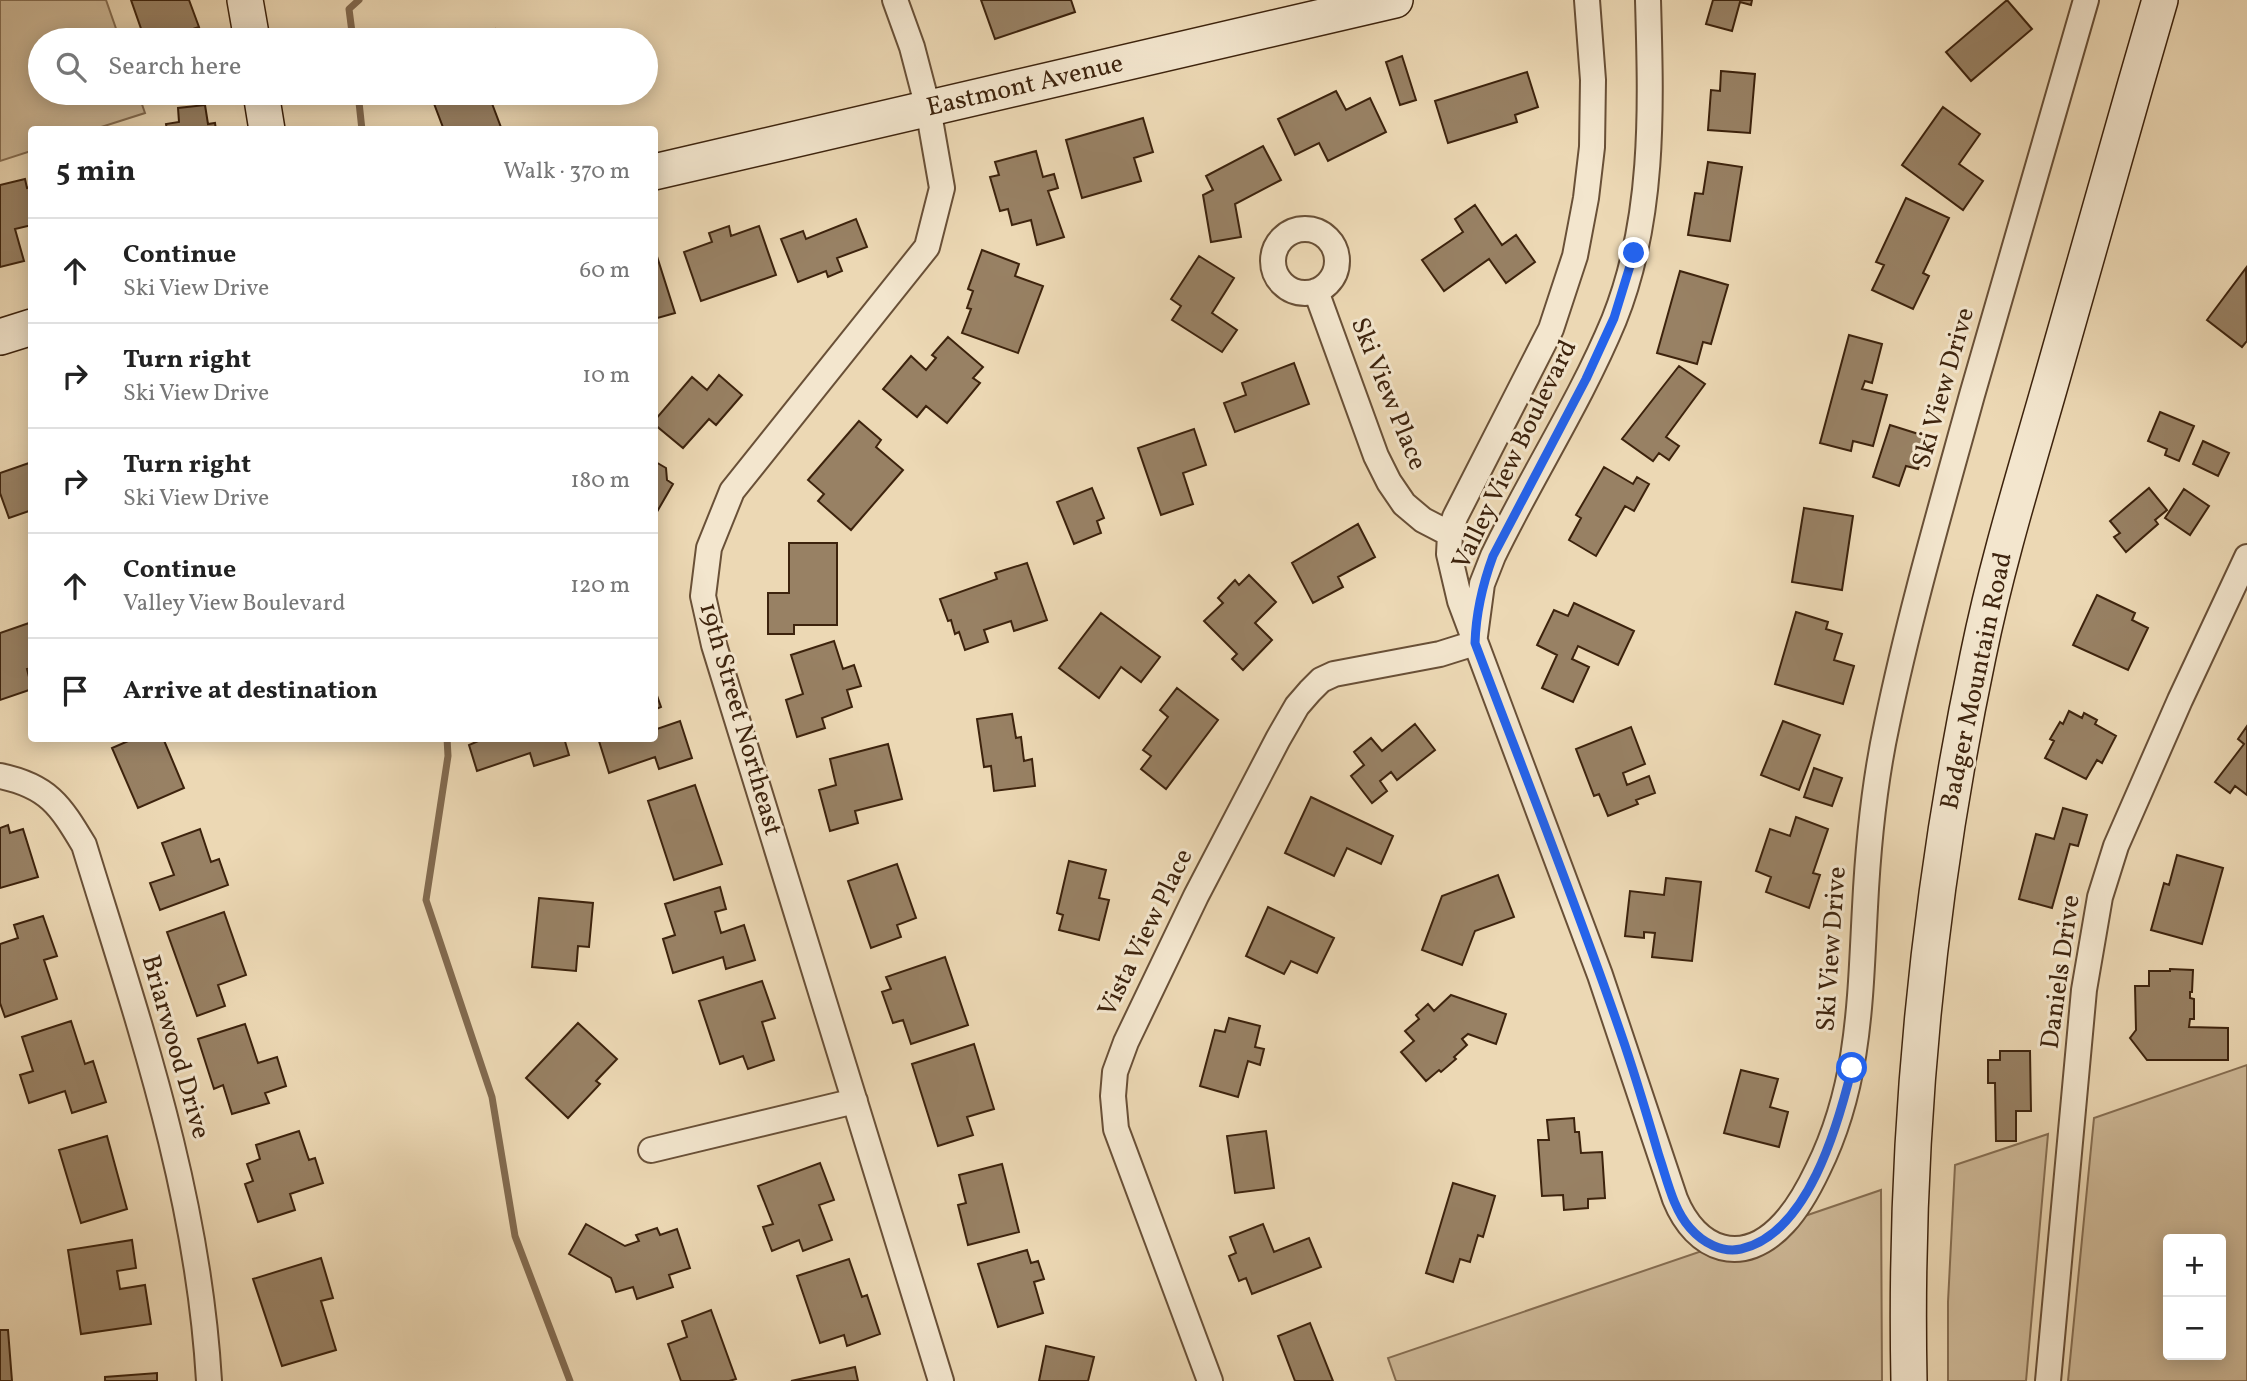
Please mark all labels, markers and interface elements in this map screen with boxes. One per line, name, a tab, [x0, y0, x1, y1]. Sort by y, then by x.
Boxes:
search box	[28, 28, 658, 105]
street label: Eastmont Avenue	[923, 46, 1127, 126]
icon: search	[52, 48, 90, 86]
text: Search here	[108, 49, 241, 85]
text: 5 min	[56, 151, 136, 193]
text: Walk · 370 m	[503, 156, 630, 188]
text: Continue	[123, 237, 236, 273]
route end	[1618, 237, 1649, 268]
icon: ahead	[56, 252, 94, 290]
text: 60 m	[580, 255, 630, 287]
text: Ski View Drive	[123, 273, 269, 305]
street label: Ski View Drive	[1904, 304, 1984, 472]
street label: Ski View Place	[1341, 312, 1435, 476]
street label: Valley View Boulevard	[1444, 334, 1586, 576]
text: Turn right	[123, 342, 251, 378]
icon: right	[56, 357, 94, 395]
text: 10 m	[582, 360, 630, 392]
text: Ski View Drive	[123, 378, 269, 410]
text: Turn right	[123, 447, 251, 483]
icon: right	[56, 462, 94, 500]
text: 180 m	[571, 465, 630, 497]
text: Ski View Drive	[123, 483, 269, 515]
street label: Badger Mountain Road	[1932, 549, 2022, 813]
text: Continue	[123, 552, 236, 588]
icon: ahead	[56, 567, 94, 605]
text: 120 m	[570, 570, 630, 602]
text: Valley View Boulevard	[123, 588, 345, 620]
street label: 19th Street Northeast	[689, 598, 791, 840]
icon: arrive	[56, 672, 94, 710]
text: Arrive at destination	[123, 673, 378, 709]
street label: Vista View Place	[1090, 843, 1202, 1023]
street label: Ski View Drive	[1808, 865, 1856, 1033]
street label: Daniels Drive	[2032, 893, 2090, 1051]
street label: Briarwood Drive	[132, 951, 218, 1143]
route start	[1836, 1052, 1867, 1083]
map controls	[2163, 1234, 2226, 1360]
button: +	[2163, 1234, 2226, 1297]
button: −	[2163, 1297, 2226, 1360]

